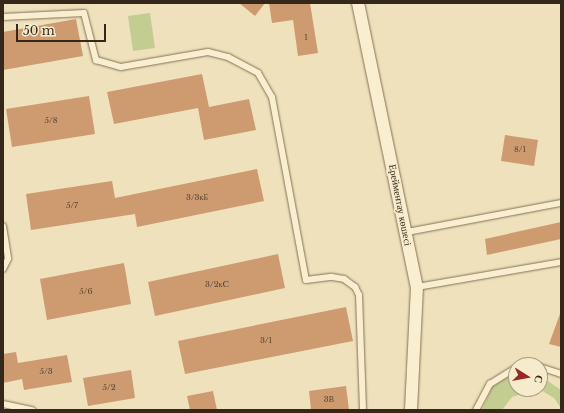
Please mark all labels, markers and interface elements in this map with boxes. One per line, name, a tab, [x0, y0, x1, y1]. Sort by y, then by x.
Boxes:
scale bar	[18, 16, 108, 42]
text: 50 m	[23, 23, 55, 38]
house number: 1	[304, 33, 308, 43]
house number: 5/8	[44, 116, 58, 126]
house number: 8/1	[514, 145, 526, 155]
street label: Ерейментау көшесі	[386, 163, 414, 247]
house number: 3/3кБ	[186, 193, 208, 203]
house number: 5/7	[66, 201, 78, 211]
house number: 3/2кC	[205, 280, 229, 290]
house number: 5/6	[79, 287, 93, 297]
house number: 3/1	[260, 336, 272, 346]
north arrow	[508, 357, 548, 397]
house number: 5/3	[39, 367, 53, 377]
text: С	[531, 374, 546, 384]
house number: 5/2	[102, 383, 116, 393]
house number: 3В	[324, 395, 334, 405]

